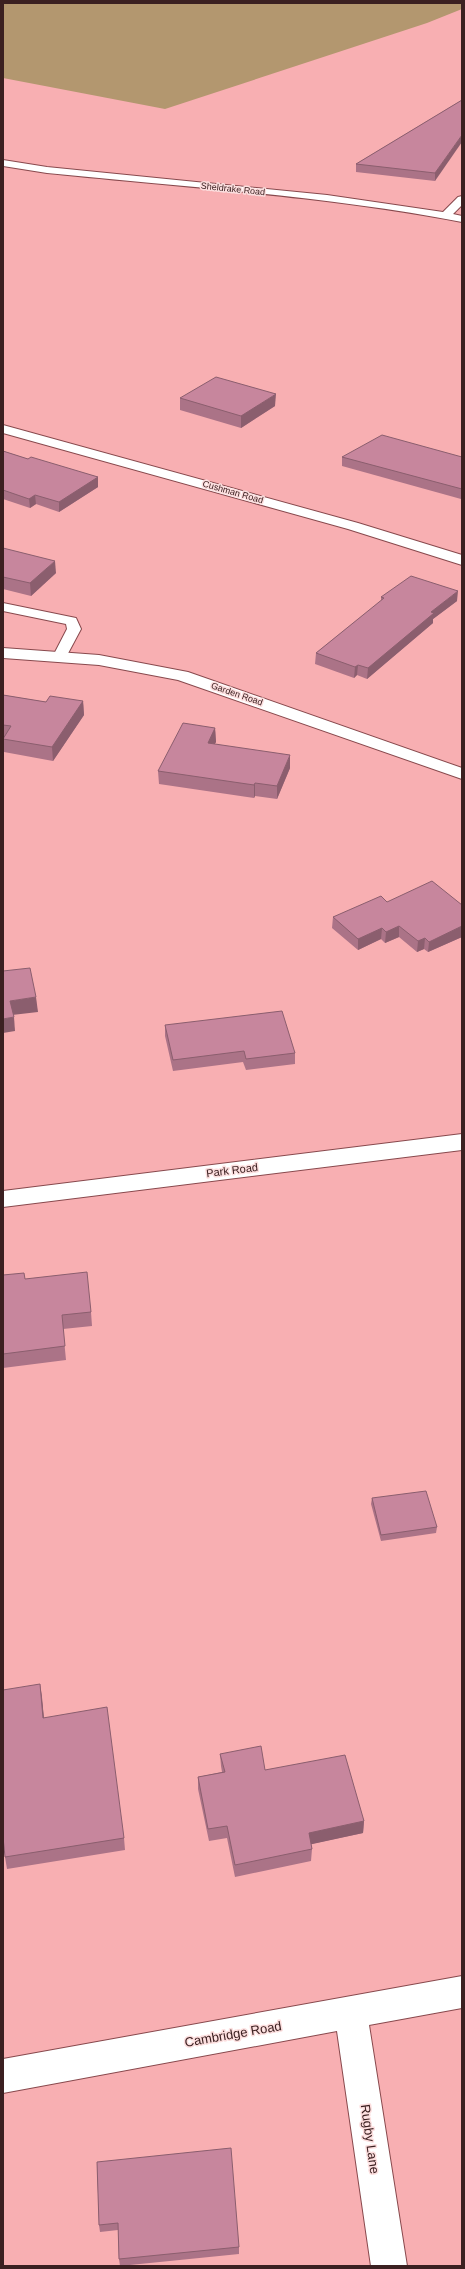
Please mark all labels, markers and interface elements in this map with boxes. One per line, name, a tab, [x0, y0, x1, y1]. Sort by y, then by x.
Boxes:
street label: Sheldrake Road	[200, 181, 266, 197]
street label: Cushman Road	[202, 479, 264, 505]
street label: Garden Road	[210, 680, 264, 708]
street label: Park Road	[205, 1161, 259, 1179]
street label: Cambridge Road	[183, 2018, 283, 2050]
street label: Rugby Lane	[358, 2103, 382, 2175]

